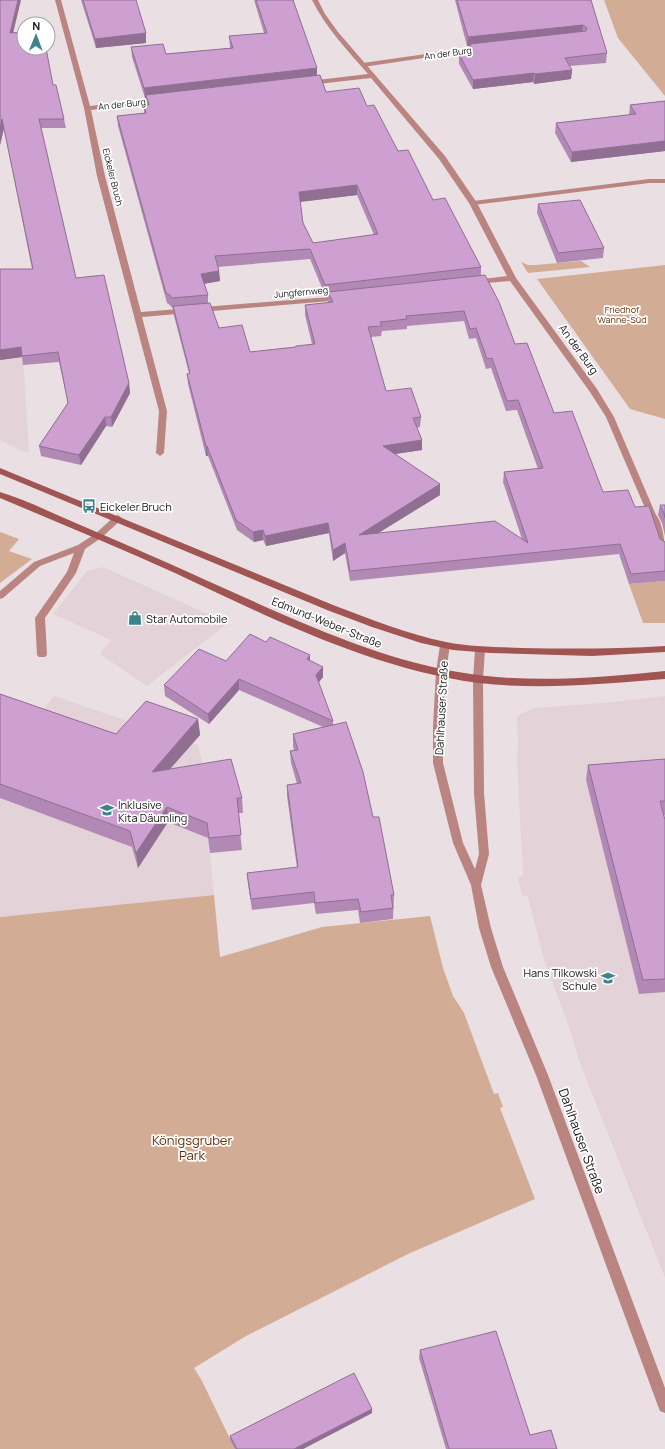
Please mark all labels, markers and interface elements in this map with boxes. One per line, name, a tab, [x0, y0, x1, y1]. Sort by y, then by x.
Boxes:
north arrow	[16, 16, 56, 56]
text: N	[32, 18, 40, 33]
street label: An der Burg	[423, 43, 473, 63]
street label: An der Burg	[98, 95, 146, 113]
street label: Eickeler Bruch	[100, 147, 126, 207]
street label: Jungfernweg	[273, 283, 329, 301]
park label: Friedhof Wanne-Süd	[598, 303, 646, 326]
street label: An der Burg	[556, 321, 602, 377]
bus stop icon: Eickeler Bruch	[81, 498, 97, 514]
place label: Eickeler Bruch	[100, 499, 172, 514]
street label: Edmund-Weber-Straße	[270, 593, 385, 651]
shop icon: Star Automobile	[127, 610, 143, 626]
place label: Star Automobile	[146, 611, 228, 626]
street label: Dahlhauser Straße	[431, 660, 451, 755]
place label: Inklusive Kita Däumling	[118, 797, 187, 825]
school or university icon: Inklusive Kita Däumling	[99, 802, 115, 818]
place label: Hans Tilkowski Schule	[523, 965, 598, 993]
school or university icon: Hans Tilkowski Schule	[600, 970, 616, 986]
street label: Dahlhauser Straße	[555, 1086, 610, 1197]
park label: Königsgruber Park	[152, 1131, 232, 1164]

